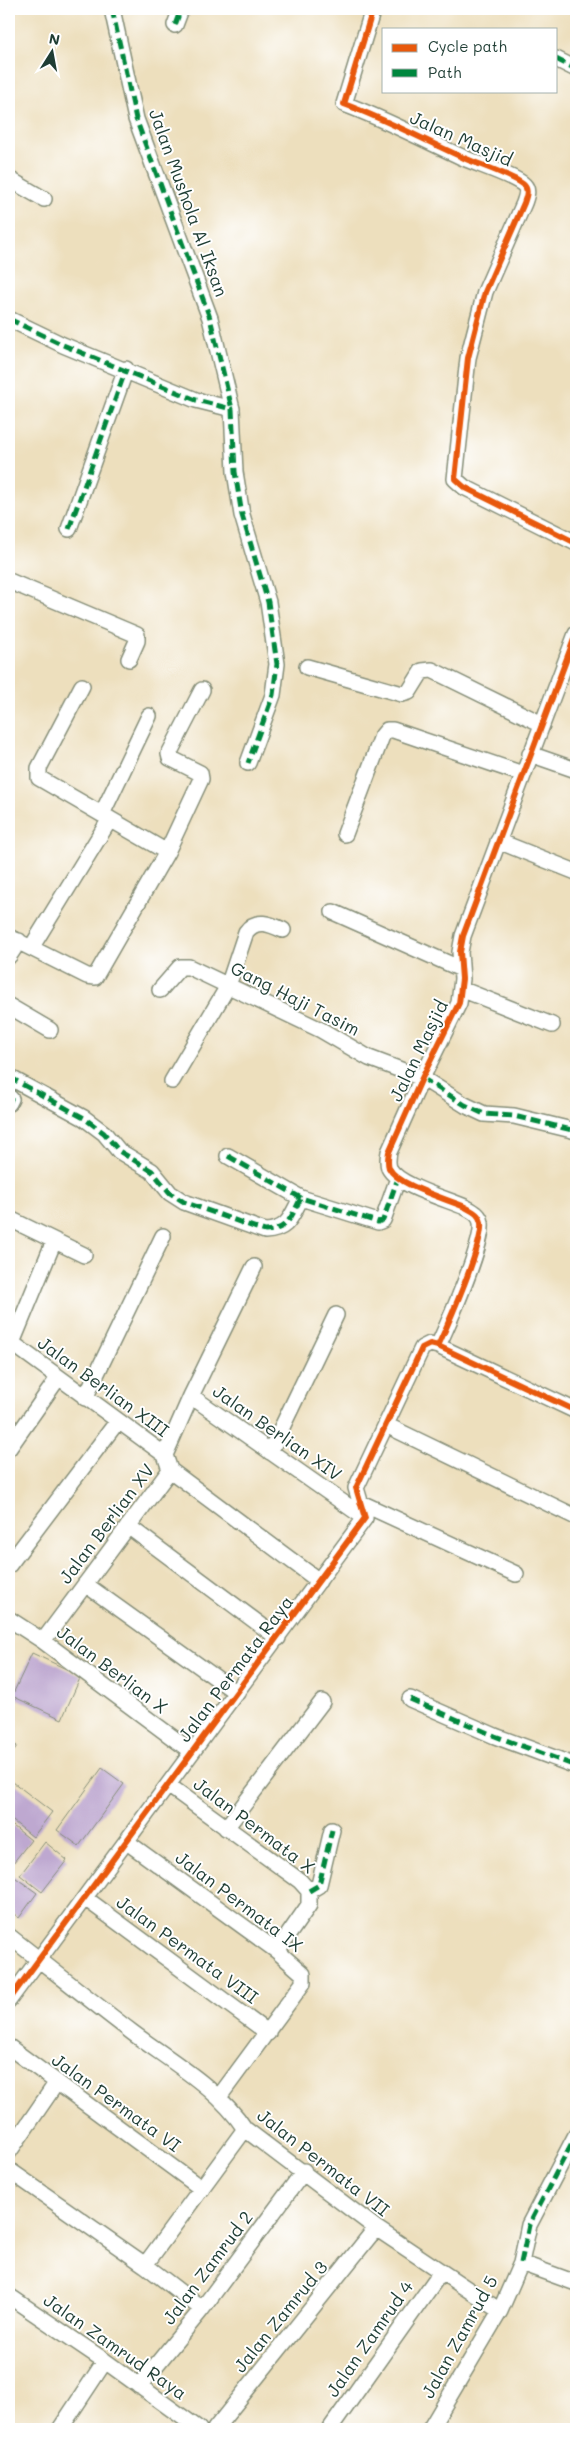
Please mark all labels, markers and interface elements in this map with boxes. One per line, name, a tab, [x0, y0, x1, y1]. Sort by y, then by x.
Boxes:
north arrow	[28, 28, 78, 78]
text: N	[48, 28, 62, 49]
legend	[382, 28, 558, 92]
text: Cycle path	[428, 36, 507, 56]
text: Path	[428, 62, 462, 82]
street label: Jalan Masjid	[406, 105, 516, 171]
street label: Jalan Mushola Al Iksan	[144, 106, 234, 300]
street label: Gang Haji Tasim	[227, 955, 364, 1041]
street label: Jalan Masjid	[383, 996, 453, 1105]
street label: Jalan Berlian XIII	[33, 1330, 174, 1442]
street label: Jalan Berlian XIV	[208, 1379, 347, 1486]
street label: Jalan Berlian XV	[53, 1459, 159, 1588]
street label: Jalan Permata Raya	[172, 1590, 298, 1747]
street label: Jalan Berlian X	[52, 1620, 173, 1719]
street label: Jalan Permata X	[189, 1772, 320, 1879]
street label: Jalan Permata IX	[171, 1845, 308, 1957]
street label: Jalan Permata VIII	[112, 1890, 263, 2009]
street label: Jalan Permata VI	[47, 2047, 186, 2157]
street label: Jalan Permata VII	[253, 2103, 395, 2221]
street label: Jalan Zamrud 2	[157, 2206, 258, 2329]
street label: Jalan Zamrud 3	[228, 2256, 333, 2377]
street label: Jalan Zamrud 5	[415, 2271, 503, 2402]
street label: Jalan Zamrud 4	[320, 2275, 419, 2401]
street label: Jalan Zamrud Raya	[39, 2288, 192, 2405]

